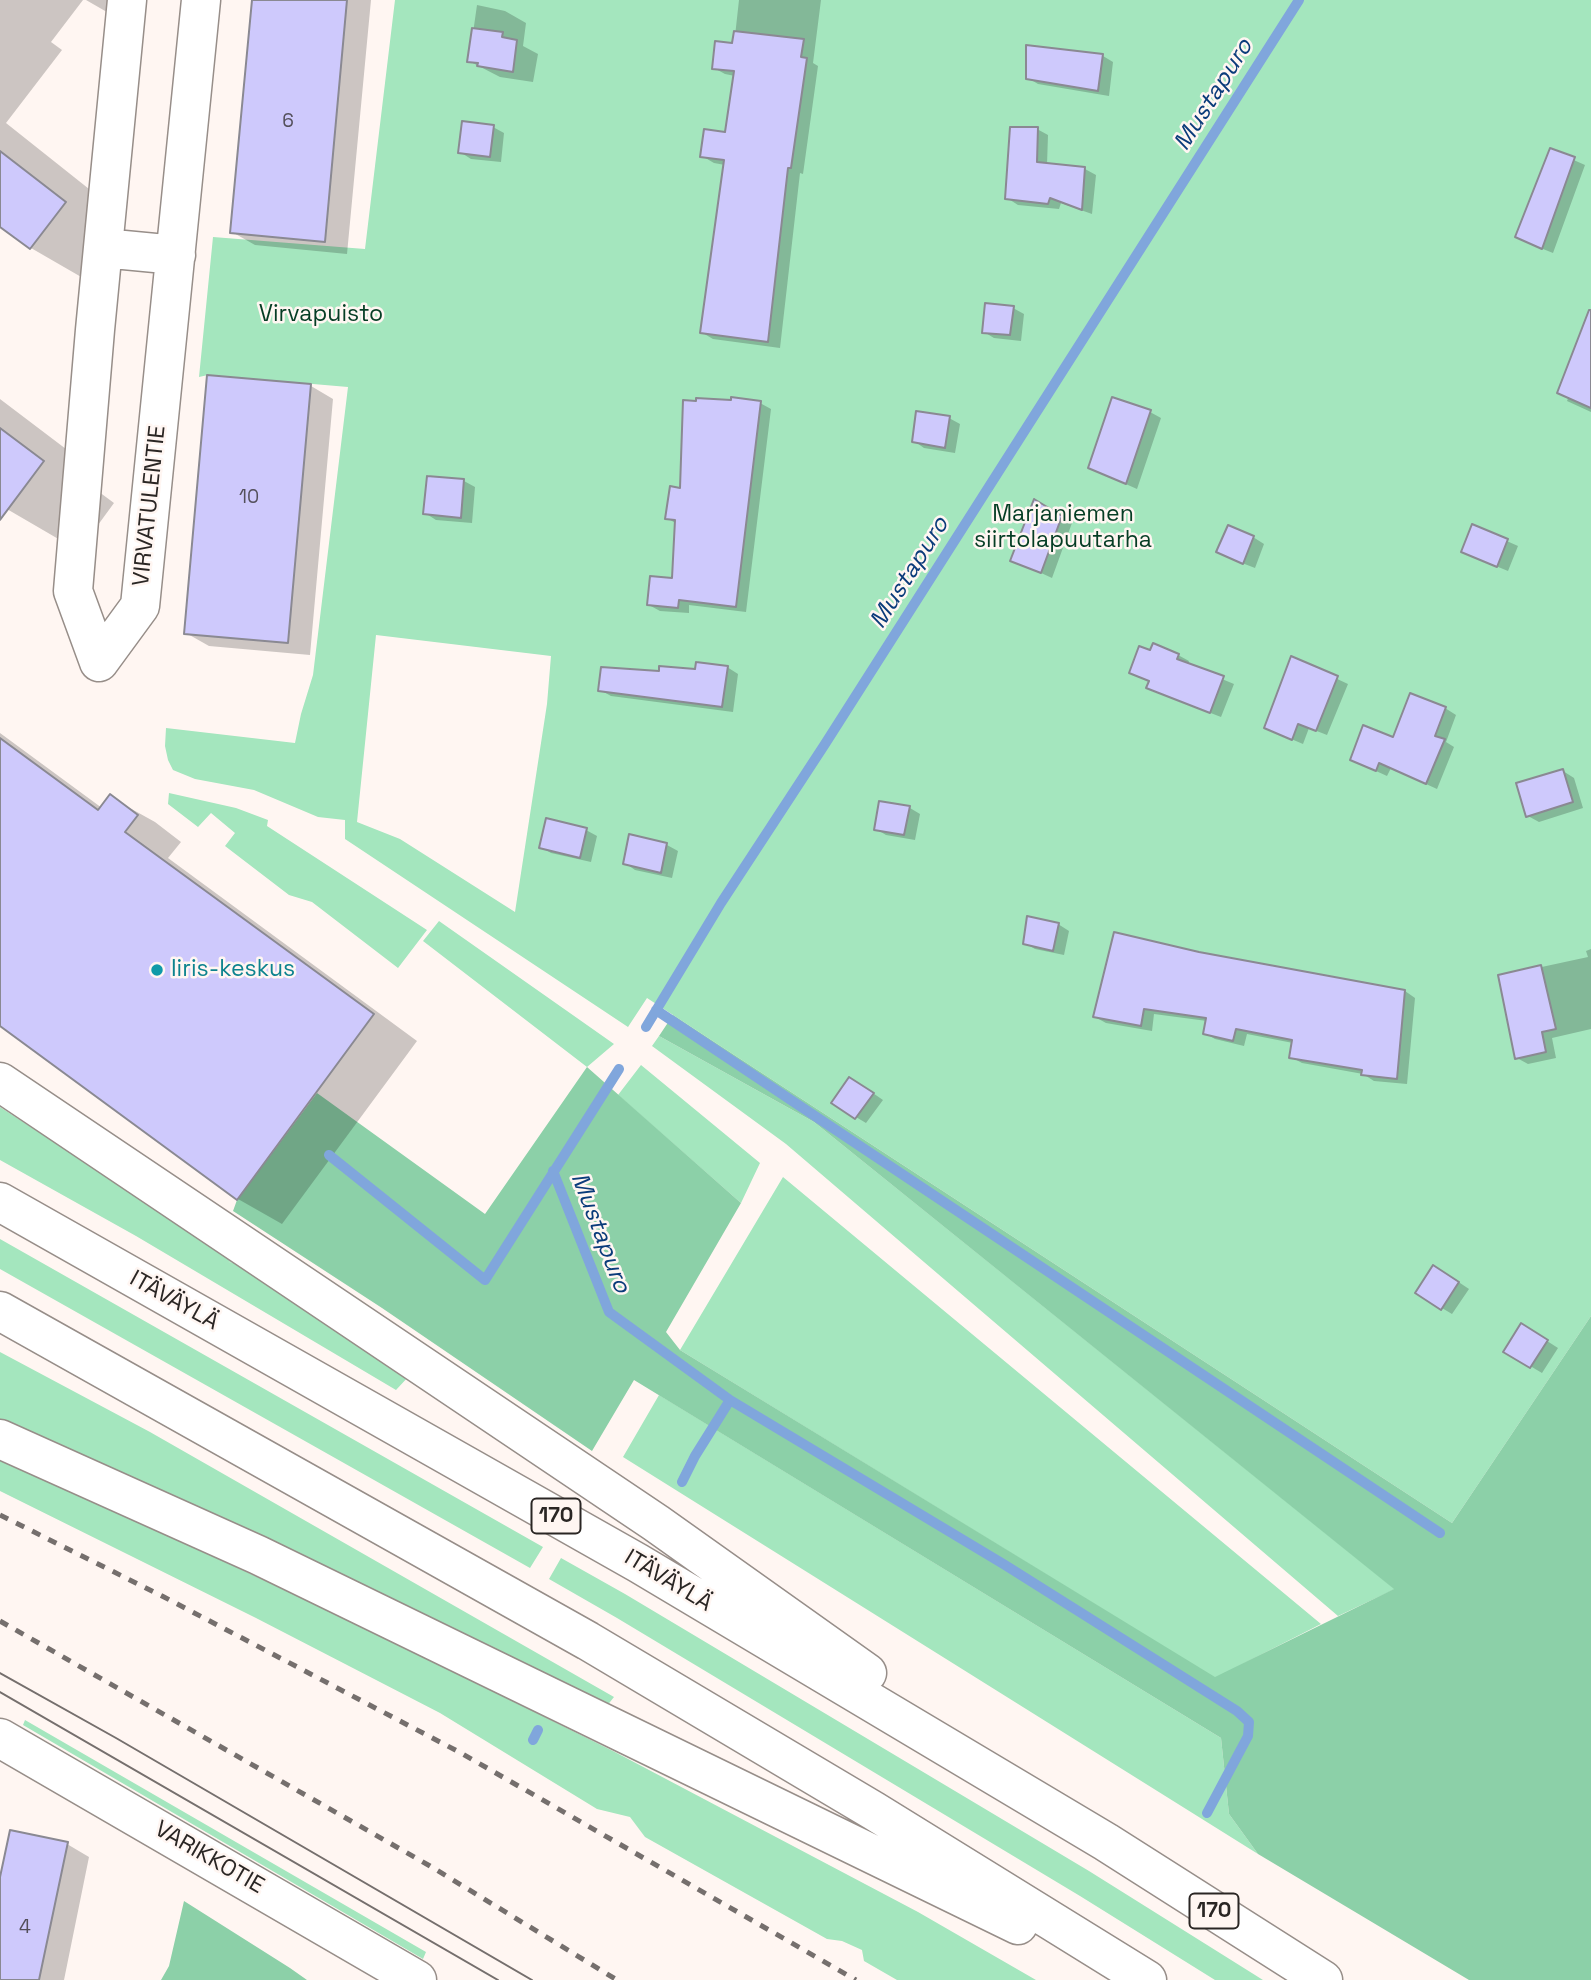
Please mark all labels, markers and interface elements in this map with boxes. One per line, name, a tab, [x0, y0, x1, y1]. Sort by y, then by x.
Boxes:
water label: Mustapuro	[1168, 34, 1260, 156]
house number: 6	[282, 111, 294, 133]
park label: Virvapuisto	[259, 301, 383, 329]
street label: VIRVATULENTIE	[128, 424, 172, 588]
house number: 10	[239, 487, 259, 509]
park label: Marjaniemen siirtolapuutarha	[974, 501, 1152, 555]
water label: Mustapuro	[864, 512, 956, 634]
place label: Iiris-keskus	[171, 956, 295, 984]
marker: Iiris-keskus	[149, 962, 165, 978]
water label: Mustapuro	[564, 1169, 636, 1297]
street label: ITÄVÄYLÄ	[125, 1265, 223, 1337]
road number: 170	[532, 1498, 580, 1534]
street label: ITÄVÄYLÄ	[619, 1544, 717, 1618]
street label: VARIKKOTIE	[149, 1816, 269, 1900]
road number: 170	[1190, 1894, 1238, 1928]
house number: 4	[19, 1917, 31, 1939]

